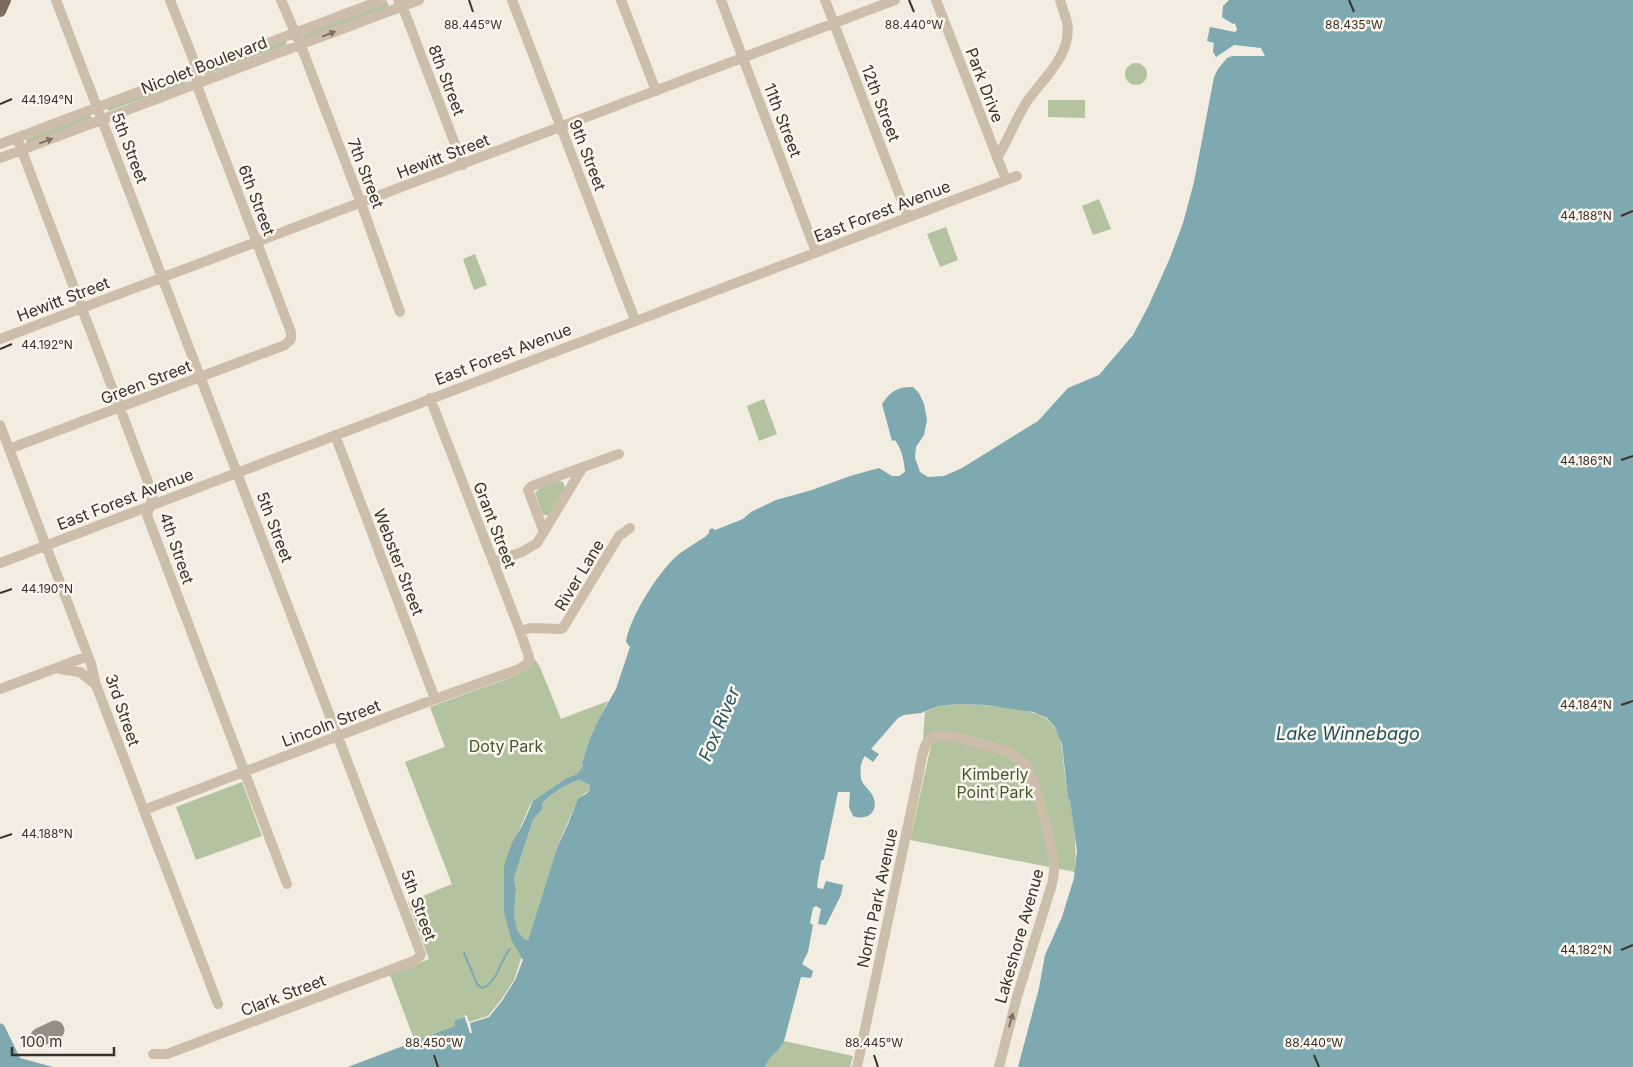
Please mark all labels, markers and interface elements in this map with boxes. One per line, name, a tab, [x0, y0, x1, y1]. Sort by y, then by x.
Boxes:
text: 88.445°W	[444, 17, 502, 32]
text: 88.440°W	[885, 17, 943, 32]
text: 88.435°W	[1325, 17, 1383, 32]
one-way arrow	[321, 30, 336, 37]
street label: Nicolet Boulevard	[138, 32, 270, 98]
street label: 8th Street	[424, 42, 470, 118]
street label: Park Drive	[962, 45, 1008, 125]
street label: 12th Street	[857, 62, 905, 144]
street label: 11th Street	[760, 80, 806, 160]
text: 44.194°N	[21, 92, 73, 107]
street label: 5th Street	[107, 110, 153, 186]
street label: 9th Street	[565, 117, 611, 193]
street label: Hewitt Street	[394, 129, 492, 183]
street label: 7th Street	[344, 135, 388, 211]
one-way arrow	[38, 137, 53, 144]
street label: 6th Street	[234, 162, 280, 238]
street label: East Forest Avenue	[811, 176, 953, 246]
text: 44.188°N	[1560, 208, 1612, 223]
street label: Hewitt Street	[14, 272, 112, 326]
street label: East Forest Avenue	[432, 319, 574, 389]
text: 44.192°N	[21, 337, 73, 352]
street label: Green Street	[98, 356, 194, 408]
text: 44.186°N	[1560, 453, 1612, 468]
street label: East Forest Avenue	[54, 464, 196, 534]
street label: Grant Street	[469, 479, 521, 571]
street label: 5th Street	[252, 489, 298, 565]
street label: Webster Street	[369, 506, 429, 618]
street label: 4th Street	[155, 509, 199, 587]
street label: River Lane	[550, 536, 608, 614]
text: 44.190°N	[21, 581, 73, 596]
street label: 3rd Street	[101, 671, 145, 749]
water label: Fox River	[694, 683, 744, 764]
street label: Lincoln Street	[279, 695, 383, 751]
text: 44.184°N	[1560, 697, 1612, 712]
water label: Lake Winnebago	[1276, 723, 1420, 744]
park label: Doty Park	[469, 736, 543, 756]
park label: Kimberly Point Park	[956, 764, 1034, 802]
text: 44.188°N	[21, 826, 73, 841]
street label: North Park Avenue	[852, 826, 902, 970]
street label: Lakeshore Avenue	[990, 866, 1048, 1006]
street label: 5th Street	[397, 867, 441, 943]
text: 44.182°N	[1560, 942, 1612, 957]
street label: Clark Street	[238, 970, 328, 1020]
one-way arrow	[1007, 1012, 1015, 1027]
scale bar	[12, 1024, 115, 1056]
text: 100 m	[20, 1032, 62, 1051]
text: 88.450°W	[405, 1035, 463, 1050]
text: 88.445°W	[845, 1035, 903, 1050]
text: 88.440°W	[1285, 1035, 1343, 1050]

